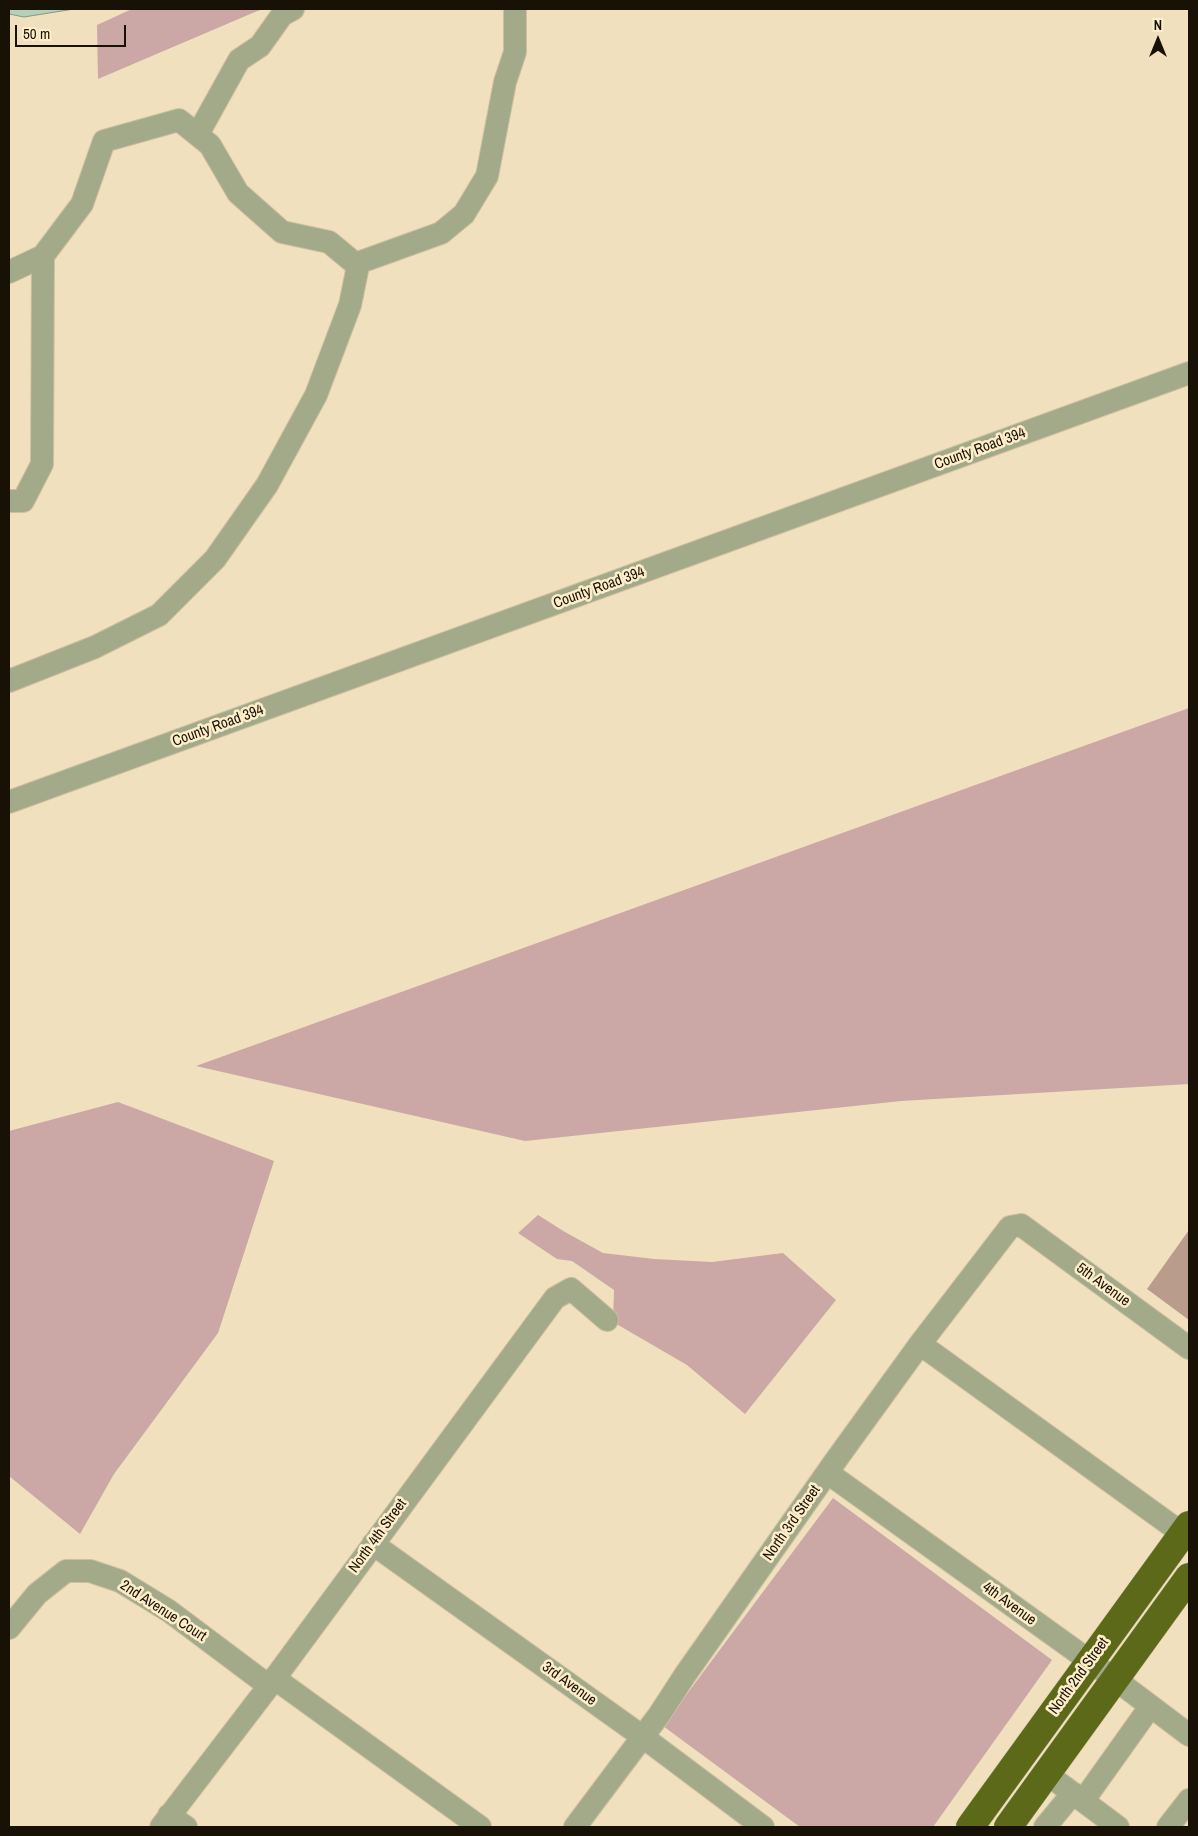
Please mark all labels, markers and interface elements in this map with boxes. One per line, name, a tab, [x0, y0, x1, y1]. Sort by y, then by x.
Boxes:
scale bar	[18, 15, 129, 47]
north arrow	[1133, 15, 1183, 65]
text: N	[1154, 16, 1162, 34]
text: 50 m	[23, 23, 50, 44]
street label: County Road 394	[932, 424, 1028, 474]
street label: County Road 394	[551, 563, 647, 613]
street label: County Road 394	[170, 701, 266, 751]
street label: 5th Avenue	[1073, 1259, 1133, 1311]
street label: North 3rd Street	[760, 1482, 824, 1564]
street label: North 4th Street	[345, 1496, 411, 1576]
street label: 2nd Avenue Court	[117, 1577, 209, 1645]
street label: 4th Avenue	[979, 1578, 1039, 1630]
street label: North 2nd Street	[1045, 1634, 1113, 1718]
street label: 3rd Avenue	[538, 1658, 600, 1710]

